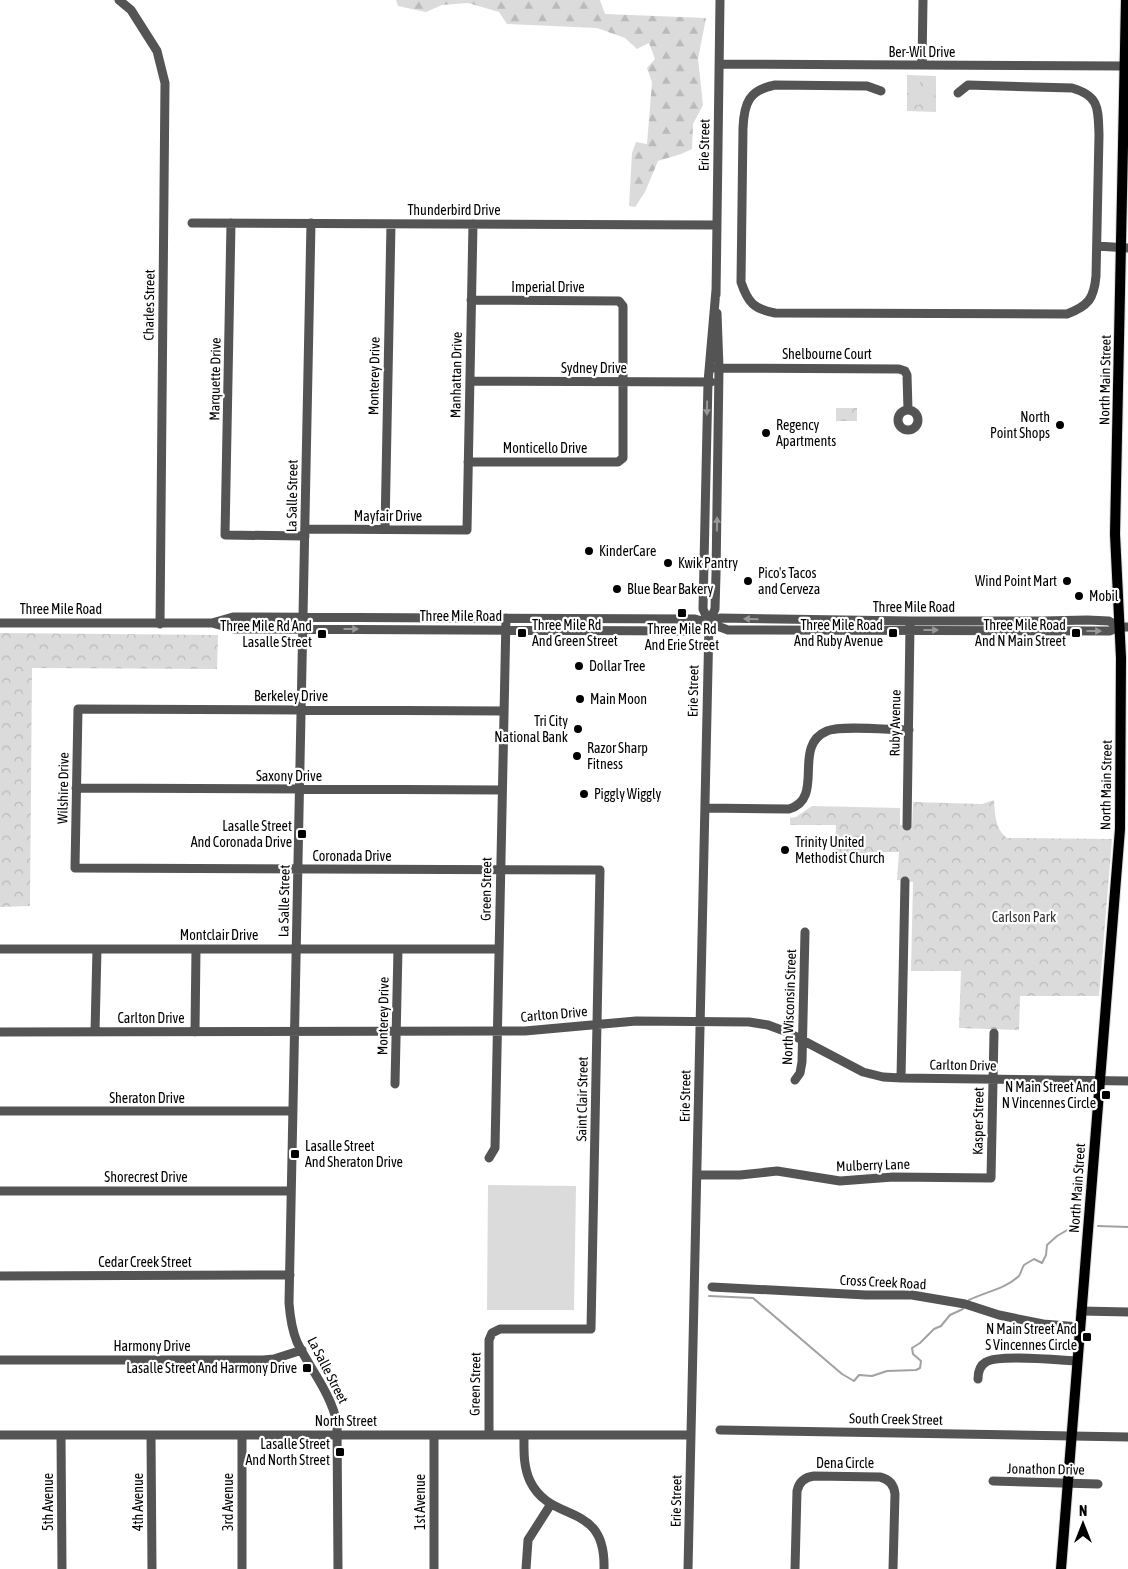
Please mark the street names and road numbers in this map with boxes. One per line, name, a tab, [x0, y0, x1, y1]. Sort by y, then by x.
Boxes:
street label: Ber-Wil Drive	[889, 44, 955, 60]
street label: Erie Street	[696, 119, 712, 171]
street label: Thunderbird Drive	[407, 202, 501, 218]
street label: Charles Street	[140, 269, 158, 341]
street label: Imperial Drive	[511, 279, 585, 295]
street label: Manhattan Drive	[447, 332, 465, 418]
street label: North Main Street	[1096, 335, 1114, 425]
street label: Marquette Drive	[206, 337, 224, 421]
street label: Monterey Drive	[365, 337, 383, 415]
street label: Shelbourne Court	[782, 346, 872, 362]
street label: Sydney Drive	[561, 360, 627, 376]
street label: Monticello Drive	[503, 440, 587, 456]
street label: La Salle Street	[283, 460, 301, 532]
street label: Mayfair Drive	[354, 508, 422, 524]
street label: Three Mile Road	[873, 599, 955, 615]
street label: Three Mile Road	[20, 601, 102, 617]
street label: Three Mile Road	[420, 608, 502, 624]
street label: Erie Street	[685, 665, 701, 717]
street label: Berkeley Drive	[254, 688, 328, 704]
street label: Ruby Avenue	[886, 690, 904, 756]
street label: North Main Street	[1097, 740, 1115, 830]
street label: Wilshire Drive	[54, 752, 72, 824]
street label: Saxony Drive	[256, 768, 322, 784]
street label: Coronada Drive	[312, 848, 392, 864]
street label: Green Street	[477, 857, 495, 921]
street label: La Salle Street	[275, 865, 293, 937]
street label: Montclair Drive	[180, 927, 258, 943]
street label: North Wisconsin Street	[779, 949, 799, 1065]
street label: Monterey Drive	[374, 977, 392, 1055]
street label: Carlton Drive	[520, 1003, 588, 1025]
street label: Carlton Drive	[117, 1010, 185, 1026]
street label: Saint Clair Street	[573, 1056, 591, 1142]
street label: Carlton Drive	[929, 1056, 997, 1074]
street label: Erie Street	[677, 1070, 693, 1122]
street label: Kasper Street	[969, 1087, 987, 1155]
street label: Sheraton Drive	[109, 1090, 185, 1106]
street label: North Main Street	[1066, 1142, 1088, 1234]
street label: Mulberry Lane	[836, 1156, 910, 1174]
street label: Shorecrest Drive	[104, 1169, 188, 1185]
street label: Cedar Creek Street	[98, 1254, 192, 1270]
street label: Cross Creek Road	[839, 1272, 927, 1292]
street label: La Salle Street	[304, 1334, 352, 1406]
street label: Harmony Drive	[113, 1338, 191, 1354]
street label: Green Street	[466, 1352, 484, 1416]
street label: South Creek Street	[849, 1410, 943, 1428]
street label: North Street	[315, 1413, 377, 1429]
street label: Dena Circle	[816, 1455, 874, 1471]
street label: Jonathon Drive	[1007, 1460, 1085, 1478]
street label: 5th Avenue	[40, 1473, 56, 1531]
street label: 4th Avenue	[130, 1473, 146, 1531]
street label: 3rd Avenue	[220, 1473, 236, 1531]
street label: 1st Avenue	[412, 1474, 428, 1530]
street label: Erie Street	[668, 1475, 684, 1527]

